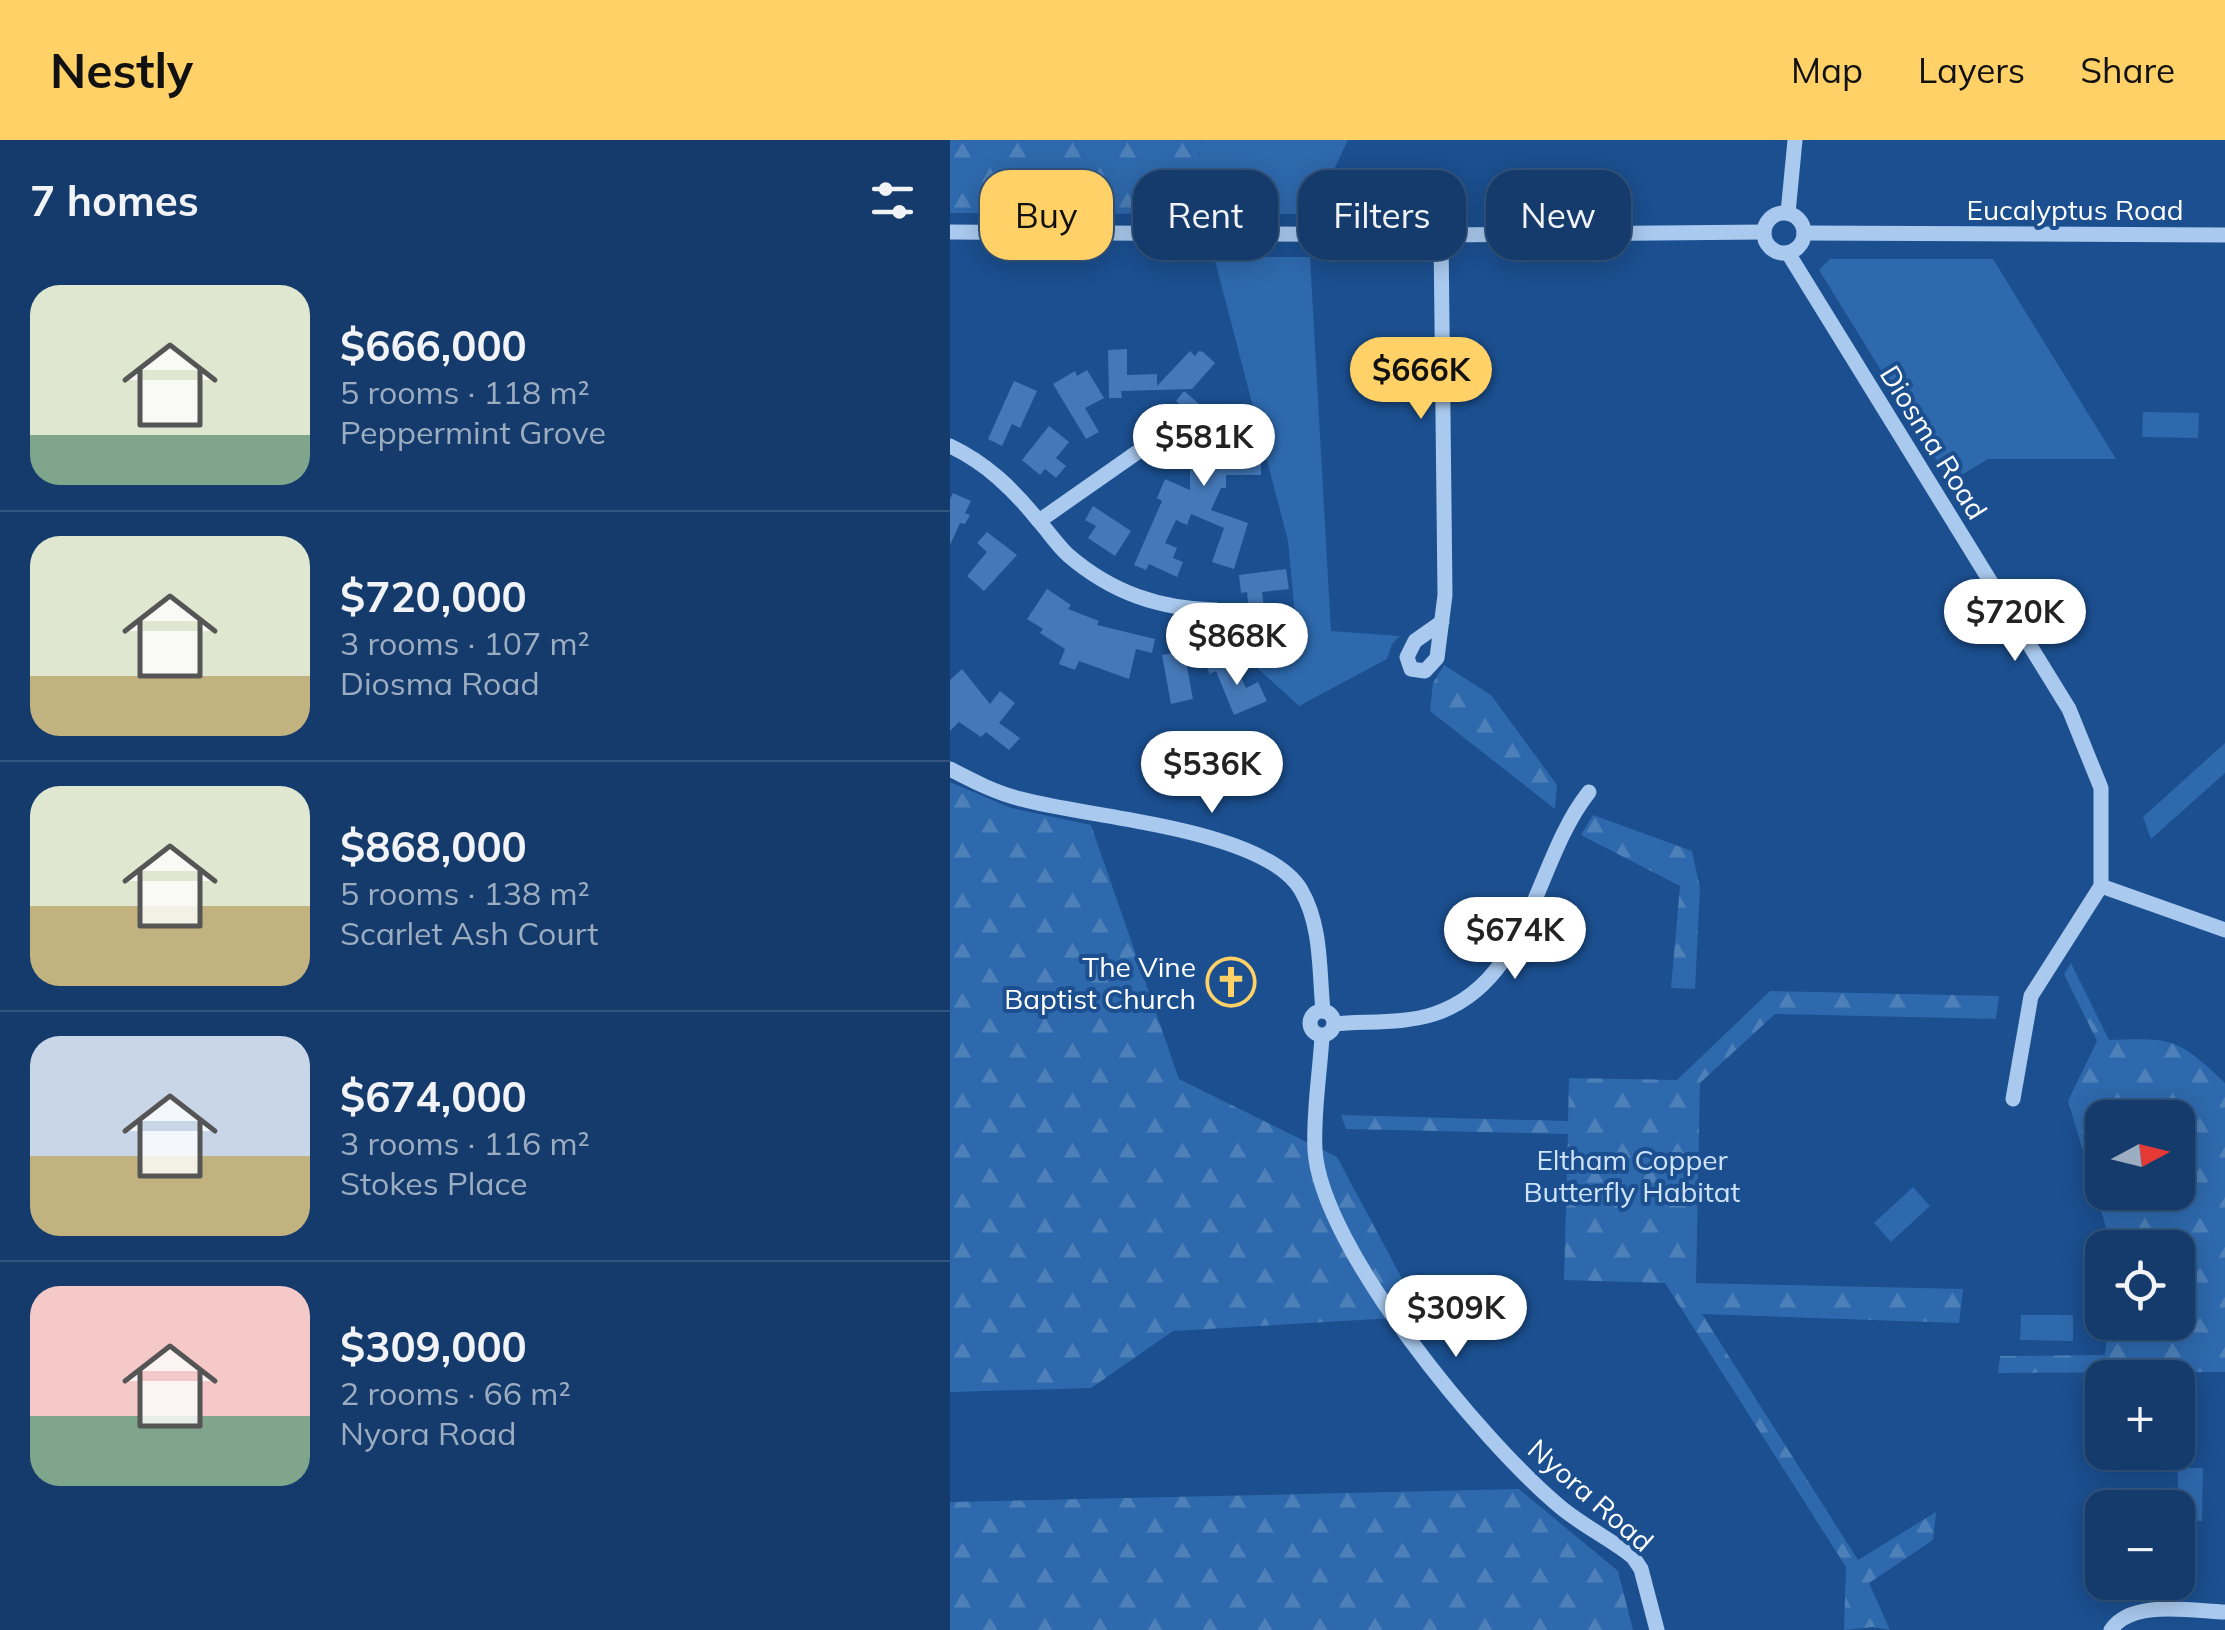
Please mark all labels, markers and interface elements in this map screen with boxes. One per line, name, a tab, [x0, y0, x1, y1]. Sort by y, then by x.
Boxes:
text: Nestly	[50, 40, 193, 100]
text: Map	[1791, 48, 1863, 92]
text: Layers	[1918, 48, 2025, 92]
text: Share	[2080, 48, 2175, 92]
chip: Buy	[980, 170, 1113, 260]
chip: Rent	[1133, 170, 1278, 260]
chip: Filters	[1298, 170, 1466, 260]
chip: New	[1486, 170, 1631, 260]
icon: filters	[865, 173, 920, 228]
text: 7 homes	[30, 174, 199, 227]
street label: Eucalyptus Road	[1966, 192, 2184, 227]
text: $666,000	[340, 319, 527, 372]
icon: home	[110, 325, 230, 445]
pin: $666K	[1351, 337, 1491, 422]
text: $666K	[1372, 349, 1470, 389]
street label: Diosma Road	[1873, 359, 1995, 525]
text: 5 rooms · 118 m²	[340, 372, 590, 412]
pin: $581K	[1134, 404, 1274, 489]
text: Peppermint Grove	[340, 412, 606, 452]
text: $581K	[1155, 416, 1253, 456]
text: $720,000	[340, 570, 527, 623]
icon: home	[110, 576, 230, 696]
pin: $720K	[1945, 579, 2085, 664]
text: $720K	[1966, 591, 2064, 631]
pin: $868K	[1167, 603, 1307, 688]
text: $868K	[1188, 615, 1286, 655]
text: 3 rooms · 107 m²	[340, 623, 590, 663]
text: Diosma Road	[340, 663, 540, 703]
pin: $536K	[1142, 731, 1282, 816]
text: $536K	[1163, 743, 1261, 783]
text: $868,000	[340, 820, 527, 873]
icon: home	[110, 826, 230, 946]
text: 5 rooms · 138 m²	[340, 873, 590, 913]
pin: $674K	[1445, 897, 1585, 982]
text: $674K	[1466, 909, 1564, 949]
text: Scarlet Ash Court	[340, 913, 598, 953]
place label: The Vine Baptist Church	[1004, 949, 1196, 1016]
church icon: The Vine Baptist Church	[1205, 956, 1257, 1008]
text: $674,000	[340, 1070, 527, 1123]
icon: home	[110, 1076, 230, 1196]
north arrow	[2085, 1100, 2195, 1210]
map controls	[2085, 1100, 2195, 1600]
text: 3 rooms · 116 m²	[340, 1123, 590, 1163]
park label: Eltham Copper Butterfly Habitat	[1524, 1142, 1741, 1209]
text: Stokes Place	[340, 1163, 527, 1203]
button: locate	[2085, 1230, 2195, 1340]
pin: $309K	[1386, 1275, 1526, 1360]
text: $309K	[1407, 1287, 1505, 1327]
text: $309,000	[340, 1320, 527, 1373]
icon: home	[110, 1326, 230, 1446]
button: +	[2085, 1360, 2195, 1470]
text: 2 rooms · 66 m²	[340, 1373, 571, 1413]
text: Nyora Road	[340, 1413, 516, 1453]
street label: Nyora Road	[1521, 1431, 1661, 1559]
button: −	[2085, 1490, 2195, 1600]

